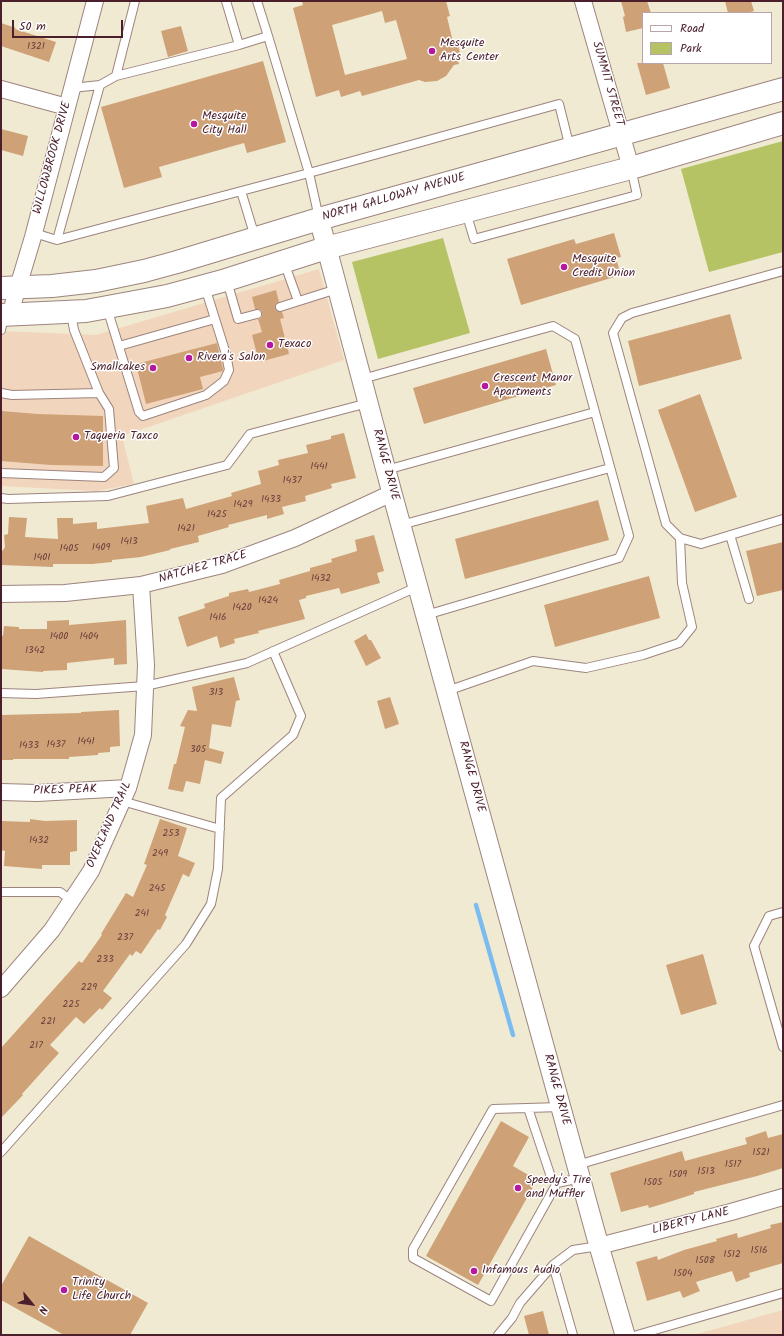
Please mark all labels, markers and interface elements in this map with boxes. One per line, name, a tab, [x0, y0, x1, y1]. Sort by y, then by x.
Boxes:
scale bar	[14, 12, 125, 38]
legend	[642, 12, 772, 64]
text: 50 m	[19, 17, 46, 36]
text: Road	[680, 19, 704, 38]
place label: Mesquite Arts Center	[440, 37, 499, 65]
text: Park	[680, 39, 702, 58]
street label: SUMMIT STREET	[588, 40, 626, 128]
house number: 1321	[27, 41, 45, 53]
marker: Mesquite Arts Center	[427, 46, 437, 56]
street label: WILLOWBROOK DRIVE	[31, 100, 75, 216]
place label: Mesquite City Hall	[202, 110, 247, 138]
marker: Mesquite City Hall	[189, 119, 199, 129]
street label: NORTH GALLOWAY AVENUE	[321, 171, 467, 225]
place label: Mesquite Credit Union	[572, 253, 635, 281]
marker: Mesquite Credit Union	[559, 262, 569, 272]
place label: Texaco	[278, 338, 311, 352]
marker: Texaco	[265, 340, 275, 350]
place label: Rivera's Salon	[197, 351, 265, 365]
marker: Rivera's Salon	[184, 353, 194, 363]
place label: Smallcakes	[90, 361, 145, 375]
marker: Smallcakes	[148, 363, 158, 373]
place label: Crescent Manor Apartments	[493, 372, 572, 400]
marker: Crescent Manor Apartments	[480, 381, 490, 391]
street label: RANGE DRIVE	[369, 428, 401, 502]
place label: Taqueria Taxco	[84, 430, 158, 444]
marker: Taqueria Taxco	[71, 432, 81, 442]
house number: 1441	[310, 461, 328, 473]
house number: 1437	[283, 475, 301, 487]
house number: 1433	[261, 494, 281, 506]
house number: 1429	[233, 499, 253, 511]
house number: 1425	[207, 509, 227, 521]
house number: 1421	[177, 523, 195, 535]
house number: 1413	[120, 536, 138, 548]
house number: 1409	[92, 542, 110, 554]
house number: 1405	[59, 543, 79, 555]
street label: NATCHEZ TRACE	[157, 548, 249, 588]
house number: 1401	[34, 552, 50, 564]
house number: 1432	[311, 573, 331, 585]
house number: 1424	[258, 595, 278, 607]
house number: 1420	[232, 602, 252, 614]
house number: 1416	[209, 612, 227, 624]
house number: 1400	[50, 631, 68, 643]
house number: 1404	[79, 631, 99, 643]
house number: 1342	[25, 645, 45, 657]
house number: 313	[209, 687, 223, 699]
house number: 1441	[77, 736, 95, 748]
house number: 1437	[47, 739, 65, 751]
house number: 1433	[19, 740, 39, 752]
street label: RANGE DRIVE	[455, 740, 487, 814]
house number: 305	[190, 744, 206, 756]
street label: OVERLAND TRAIL	[84, 779, 136, 871]
street label: PIKES PEAK	[33, 783, 97, 799]
house number: 253	[163, 828, 179, 840]
house number: 1432	[29, 835, 49, 847]
house number: 249	[152, 848, 168, 860]
house number: 245	[149, 883, 165, 895]
house number: 241	[135, 908, 149, 920]
house number: 237	[117, 932, 133, 944]
house number: 233	[96, 954, 114, 966]
house number: 229	[81, 982, 97, 994]
house number: 225	[63, 999, 79, 1011]
house number: 221	[41, 1016, 55, 1028]
house number: 217	[29, 1040, 43, 1052]
street label: RANGE DRIVE	[540, 1053, 572, 1127]
house number: 1521	[752, 1147, 770, 1159]
house number: 1517	[725, 1159, 741, 1171]
house number: 1513	[697, 1166, 715, 1178]
house number: 1509	[669, 1169, 687, 1181]
place label: Speedy's Tire and Muffler	[526, 1174, 591, 1202]
house number: 1505	[644, 1177, 662, 1189]
marker: Speedy's Tire and Muffler	[513, 1183, 523, 1193]
street label: LIBERTY LANE	[651, 1205, 731, 1239]
house number: 1516	[750, 1245, 768, 1257]
house number: 1512	[723, 1249, 741, 1261]
house number: 1508	[695, 1255, 715, 1267]
place label: Infamous Audio	[482, 1264, 560, 1278]
marker: Infamous Audio	[469, 1266, 479, 1276]
house number: 1504	[673, 1268, 693, 1280]
place label: Trinity Life Church	[72, 1276, 131, 1304]
north arrow	[12, 1284, 52, 1324]
marker: Trinity Life Church	[59, 1285, 69, 1295]
text: N	[33, 1302, 52, 1317]

